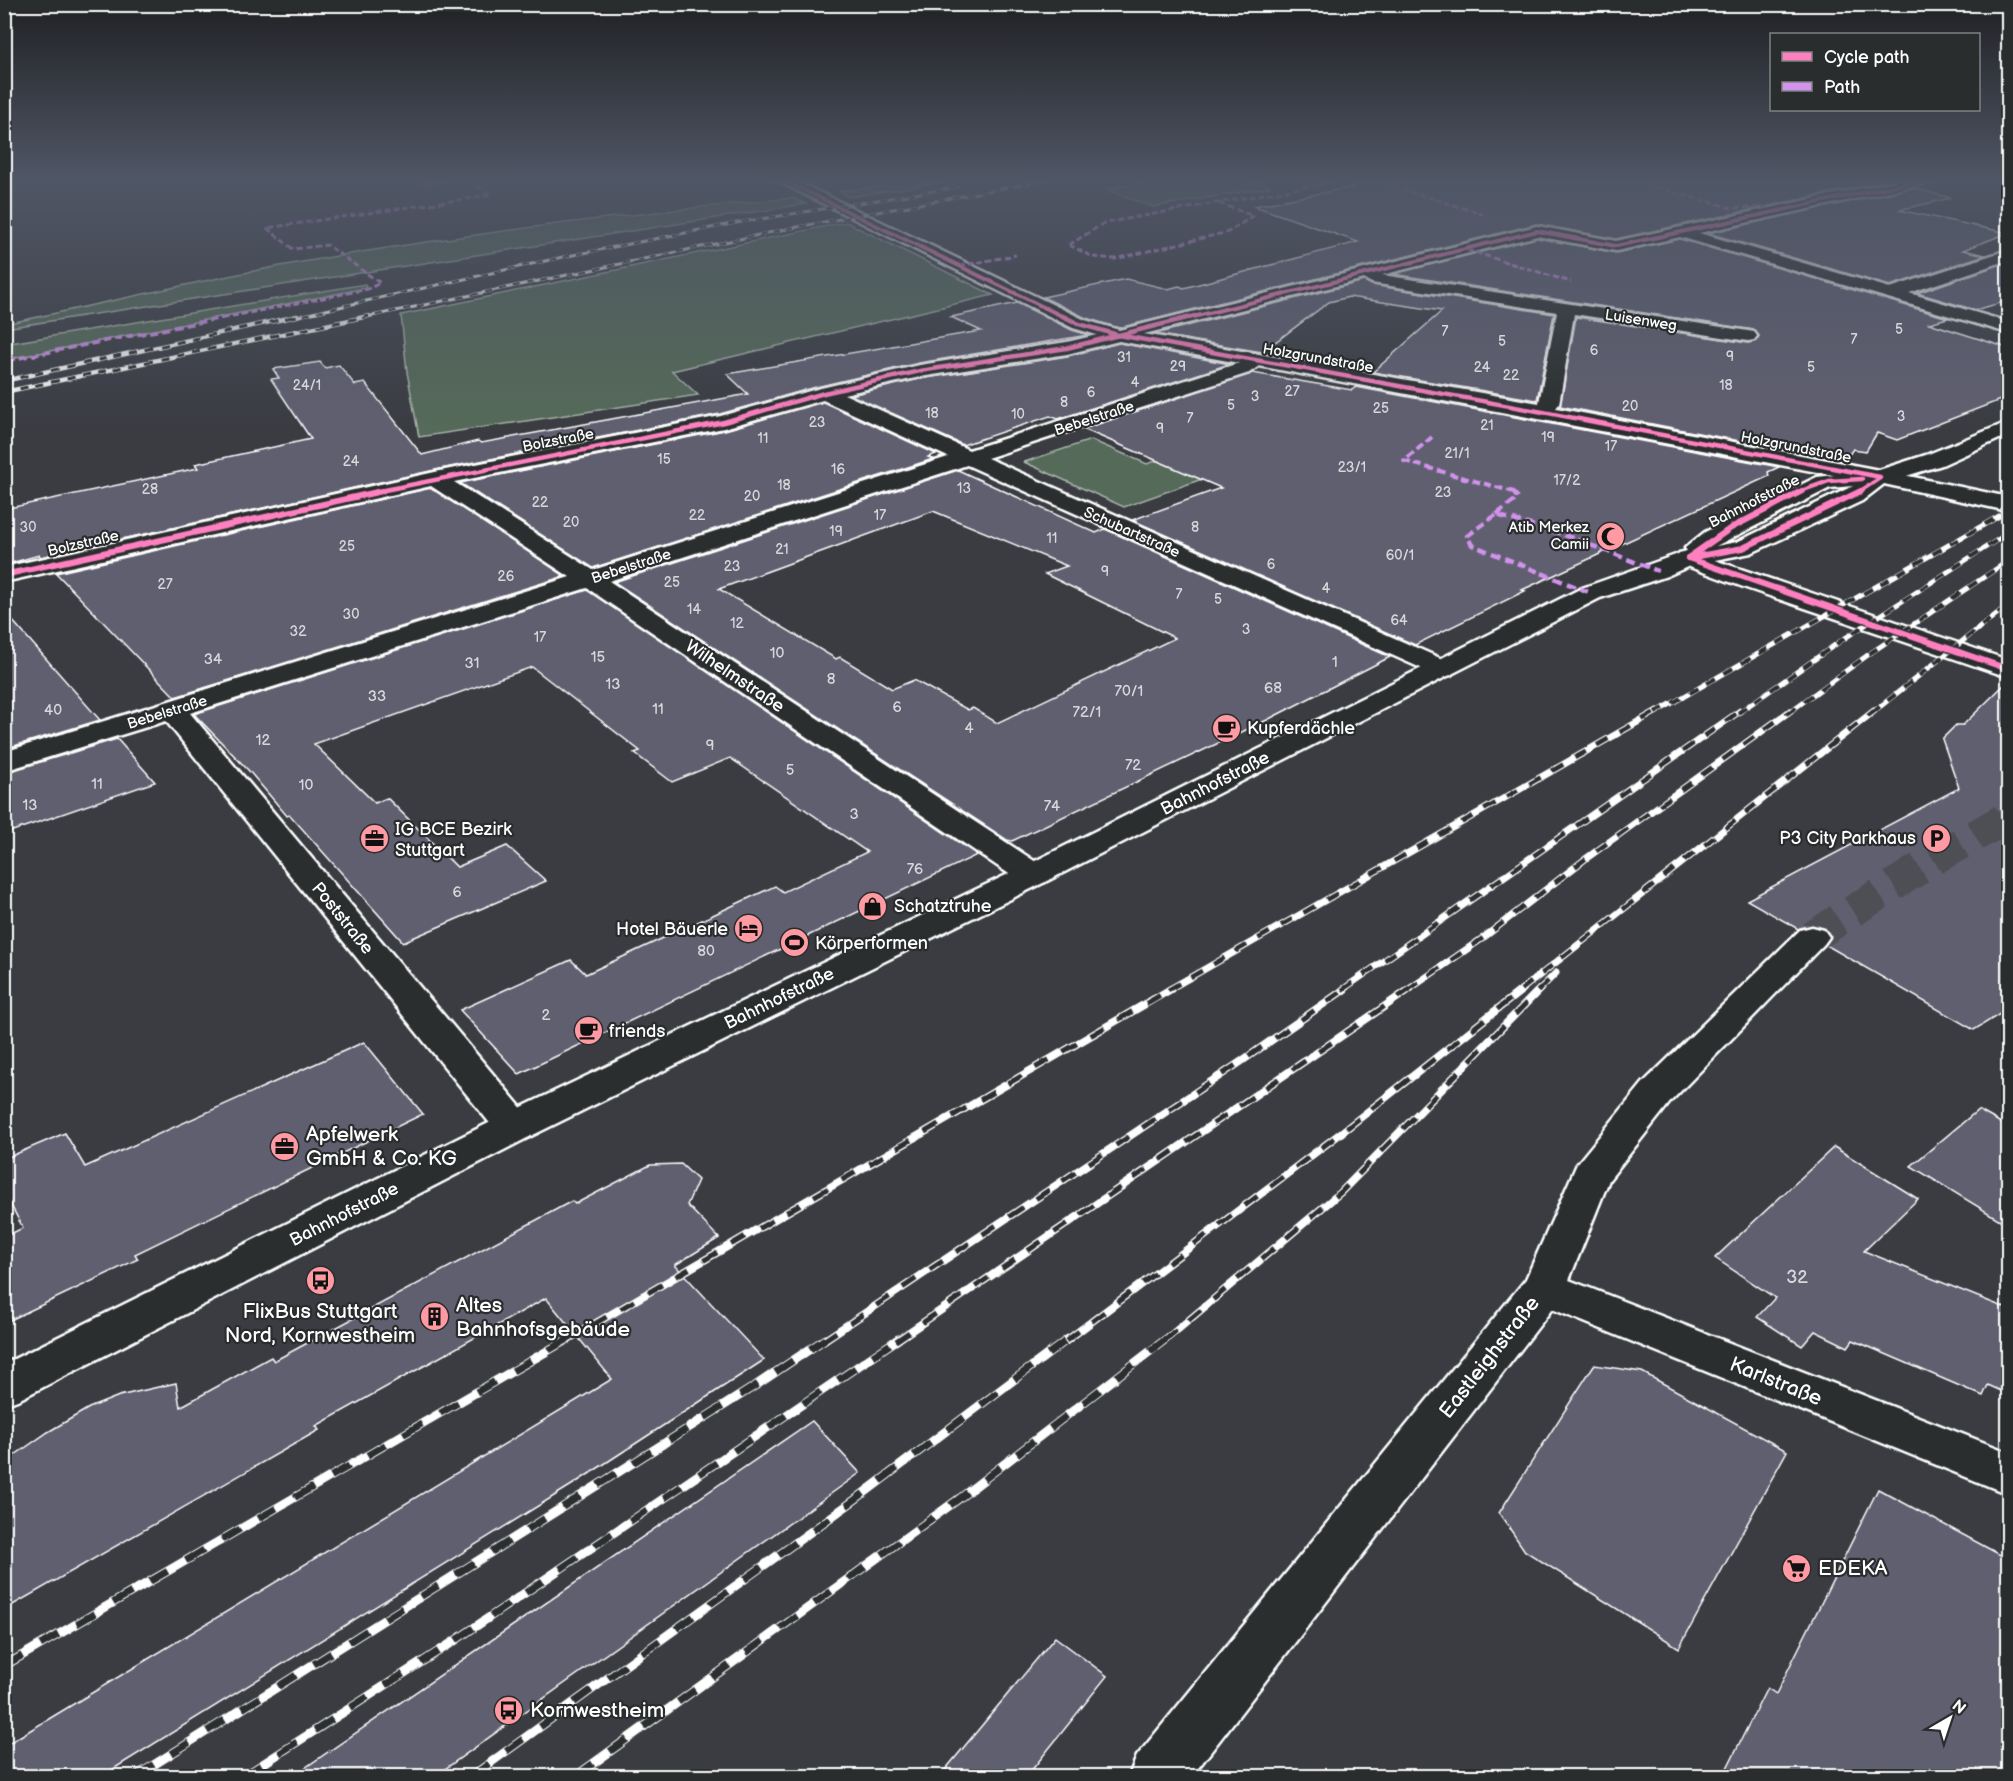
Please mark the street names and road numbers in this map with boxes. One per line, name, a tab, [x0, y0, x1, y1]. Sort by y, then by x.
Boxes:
street label: Luisenweg	[1604, 305, 1678, 336]
street label: Holzgrundstraße	[1261, 339, 1375, 378]
street label: Bebelstraße	[1052, 397, 1137, 440]
street label: Bolzstraße	[521, 424, 595, 457]
street label: Holzgrundstraße	[1739, 427, 1853, 468]
street label: Bahnhofstraße	[1706, 470, 1803, 532]
street label: Schubartstraße	[1081, 503, 1183, 562]
street label: Bolzstraße	[46, 526, 121, 561]
street label: Bebelstraße	[589, 545, 674, 588]
street label: Wilhelmstraße	[681, 636, 788, 717]
street label: Bebelstraße	[125, 691, 210, 734]
street label: Bahnhofstraße	[1157, 747, 1273, 820]
street label: Poststraße	[307, 878, 378, 959]
street label: Bahnhofstraße	[721, 963, 838, 1034]
street label: Bahnhofstraße	[286, 1178, 402, 1251]
street label: Eastleighstraße	[1434, 1291, 1545, 1423]
street label: Karlstraße	[1726, 1352, 1826, 1411]

